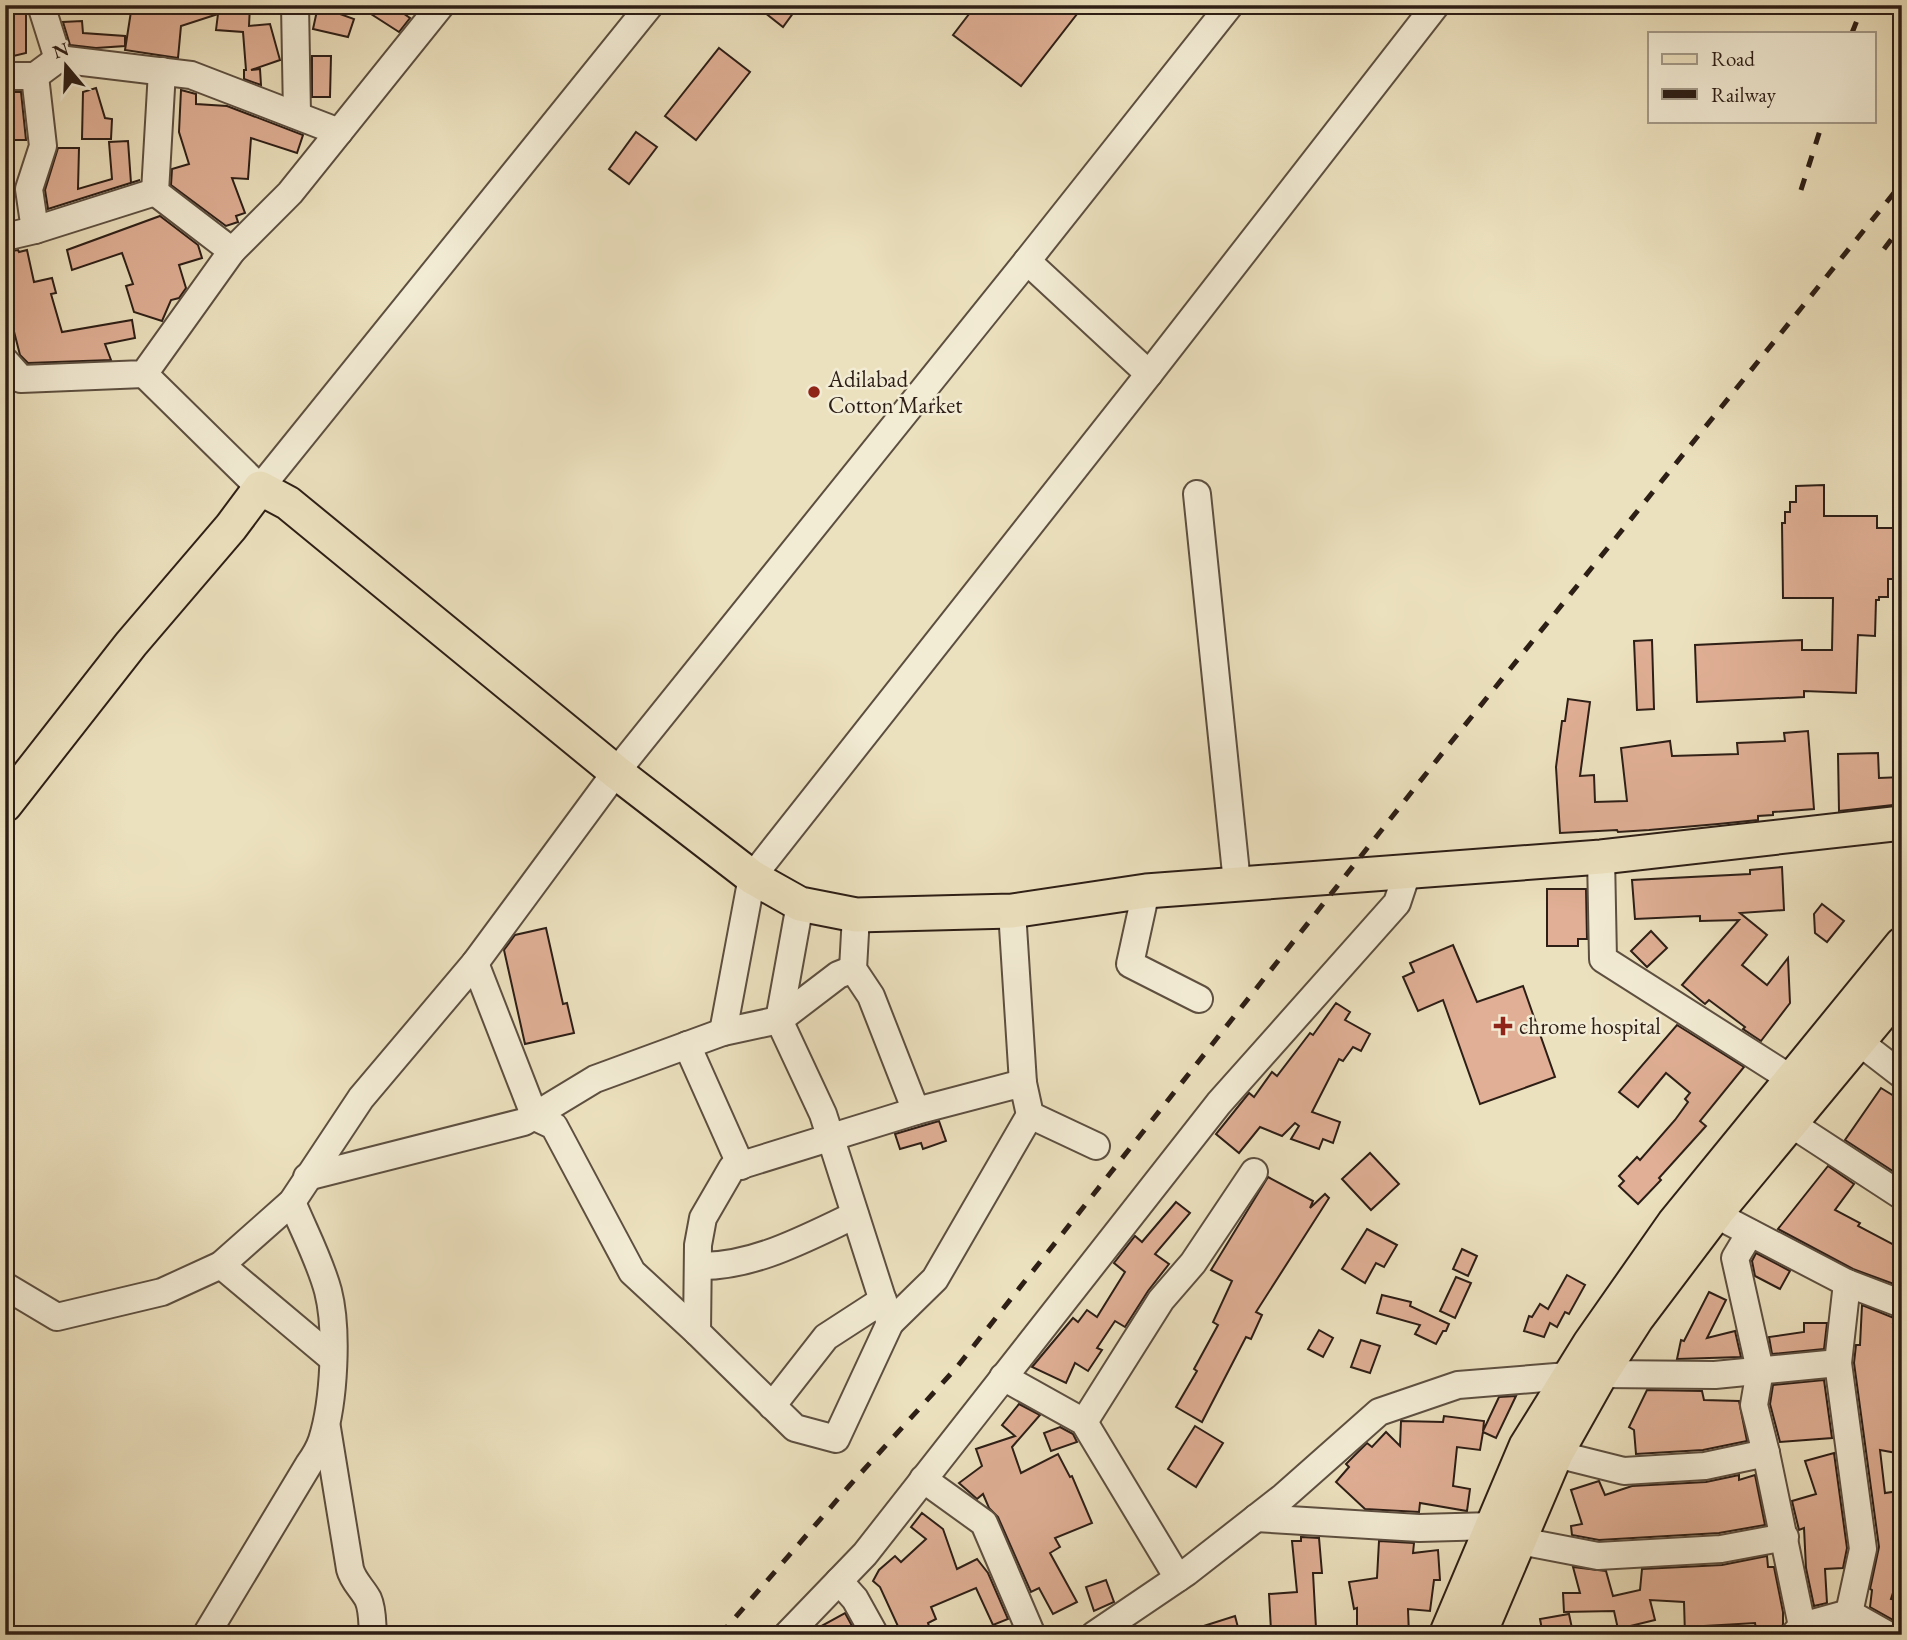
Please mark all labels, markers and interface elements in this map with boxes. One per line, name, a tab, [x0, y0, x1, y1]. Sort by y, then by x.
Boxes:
north arrow	[32, 32, 102, 102]
legend	[1648, 32, 1876, 122]
text: N	[49, 36, 73, 65]
text: Road	[1711, 45, 1755, 72]
text: Railway	[1711, 81, 1777, 108]
place label: Adilabad Cotton Market	[827, 364, 963, 420]
marker: Adilabad Cotton Market	[806, 384, 822, 400]
place label: chrome hospital	[1519, 1011, 1661, 1041]
marker: chrome hospital	[1493, 1016, 1513, 1036]

